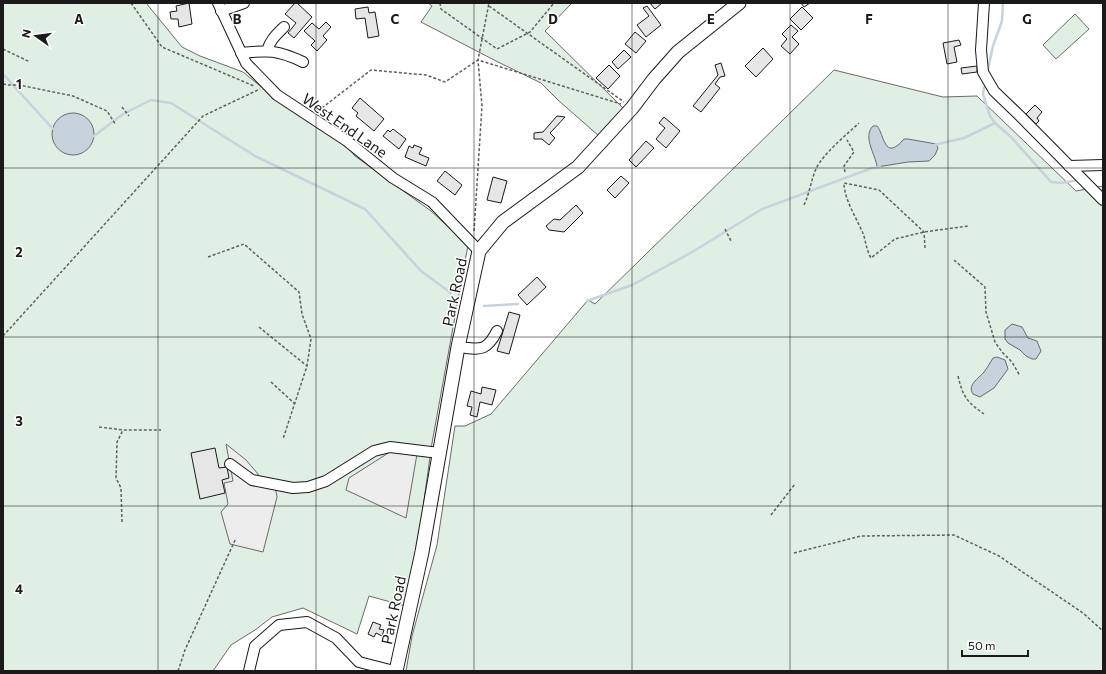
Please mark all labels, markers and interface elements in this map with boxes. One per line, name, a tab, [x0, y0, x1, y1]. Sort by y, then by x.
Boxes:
text: A	[74, 11, 84, 27]
text: B	[233, 11, 242, 27]
text: C	[391, 11, 400, 27]
text: D	[548, 11, 558, 27]
text: E	[707, 11, 715, 27]
text: F	[865, 11, 873, 27]
text: G	[1022, 11, 1032, 27]
north arrow	[16, 16, 56, 56]
text: N	[19, 28, 33, 39]
text: 1	[16, 76, 22, 92]
street label: West End Lane	[299, 89, 391, 161]
text: 2	[15, 244, 23, 260]
street label: Park Road	[438, 256, 470, 328]
text: 3	[15, 413, 23, 429]
street label: Park Road	[377, 574, 409, 646]
text: 4	[15, 581, 23, 597]
scale bar	[962, 632, 1028, 658]
text: 50 m	[968, 638, 996, 652]

